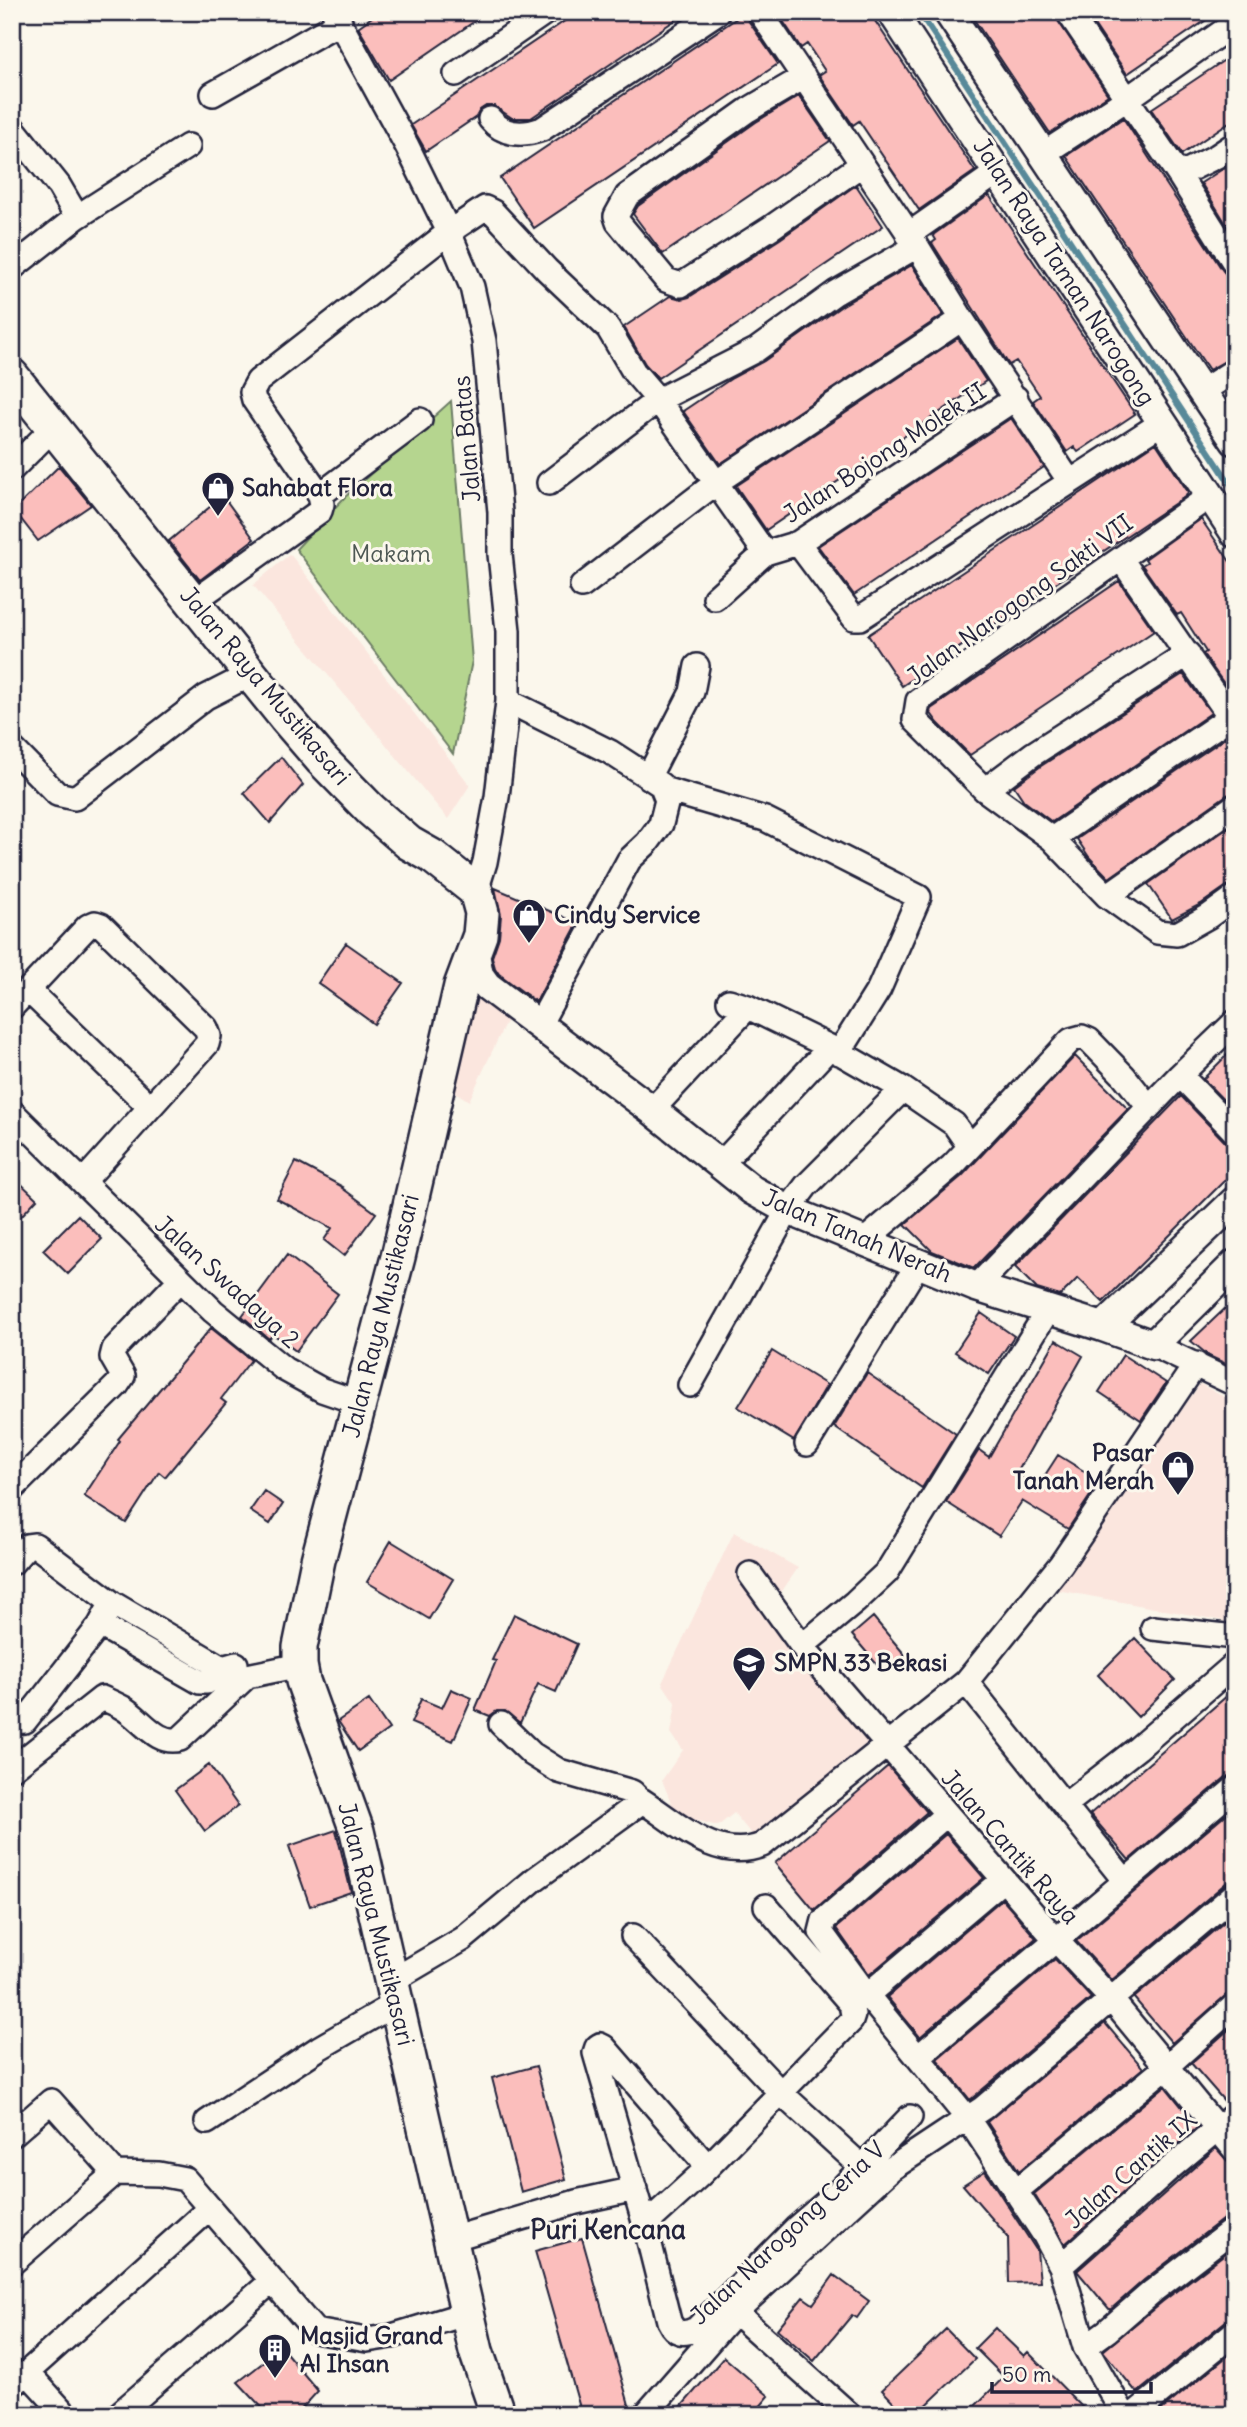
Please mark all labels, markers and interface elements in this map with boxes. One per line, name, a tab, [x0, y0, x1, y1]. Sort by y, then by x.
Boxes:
street label: Jalan Raya Taman Narogong	[967, 132, 1163, 411]
street label: Jalan Batas	[446, 375, 486, 503]
street label: Jalan Bojong Molek II	[778, 375, 991, 529]
shop icon: Sahabat Flora	[199, 469, 237, 518]
place label: Sahabat Flora	[242, 472, 393, 502]
street label: Jalan Narogong Sakti VII	[901, 507, 1138, 691]
park label: Makam	[351, 538, 431, 568]
street label: Jalan Raya Mustikasari	[174, 580, 357, 791]
shop icon: Cindy Service	[510, 896, 548, 945]
place label: Cindy Service	[554, 899, 700, 929]
street label: Jalan Tanah Nerah	[758, 1182, 957, 1289]
street label: Jalan Raya Mustikasari	[335, 1191, 425, 1440]
street label: Jalan Swadaya 2	[149, 1209, 306, 1354]
place label: Pasar Tanah Merah	[1013, 1437, 1154, 1495]
shop icon: Pasar Tanah Merah	[1159, 1448, 1197, 1497]
school or university icon: SMPN 33 Bekasi	[730, 1644, 768, 1693]
place label: SMPN 33 Bekasi	[774, 1647, 947, 1677]
street label: Jalan Cantik Raya	[935, 1763, 1086, 1930]
street label: Jalan Raya Mustikasari	[332, 1799, 422, 2048]
street label: Jalan Cantik IX	[1058, 2104, 1202, 2234]
street label: Jalan Narogong Ceria V	[684, 2134, 891, 2330]
district label: Puri Kencana	[530, 2213, 686, 2246]
place label: Masjid Grand Al Ihsan	[300, 2320, 443, 2378]
building icon: Masjid Grand Al Ihsan	[256, 2331, 294, 2380]
scale bar	[992, 2350, 1151, 2394]
text: 50 m	[1002, 2361, 1051, 2388]

